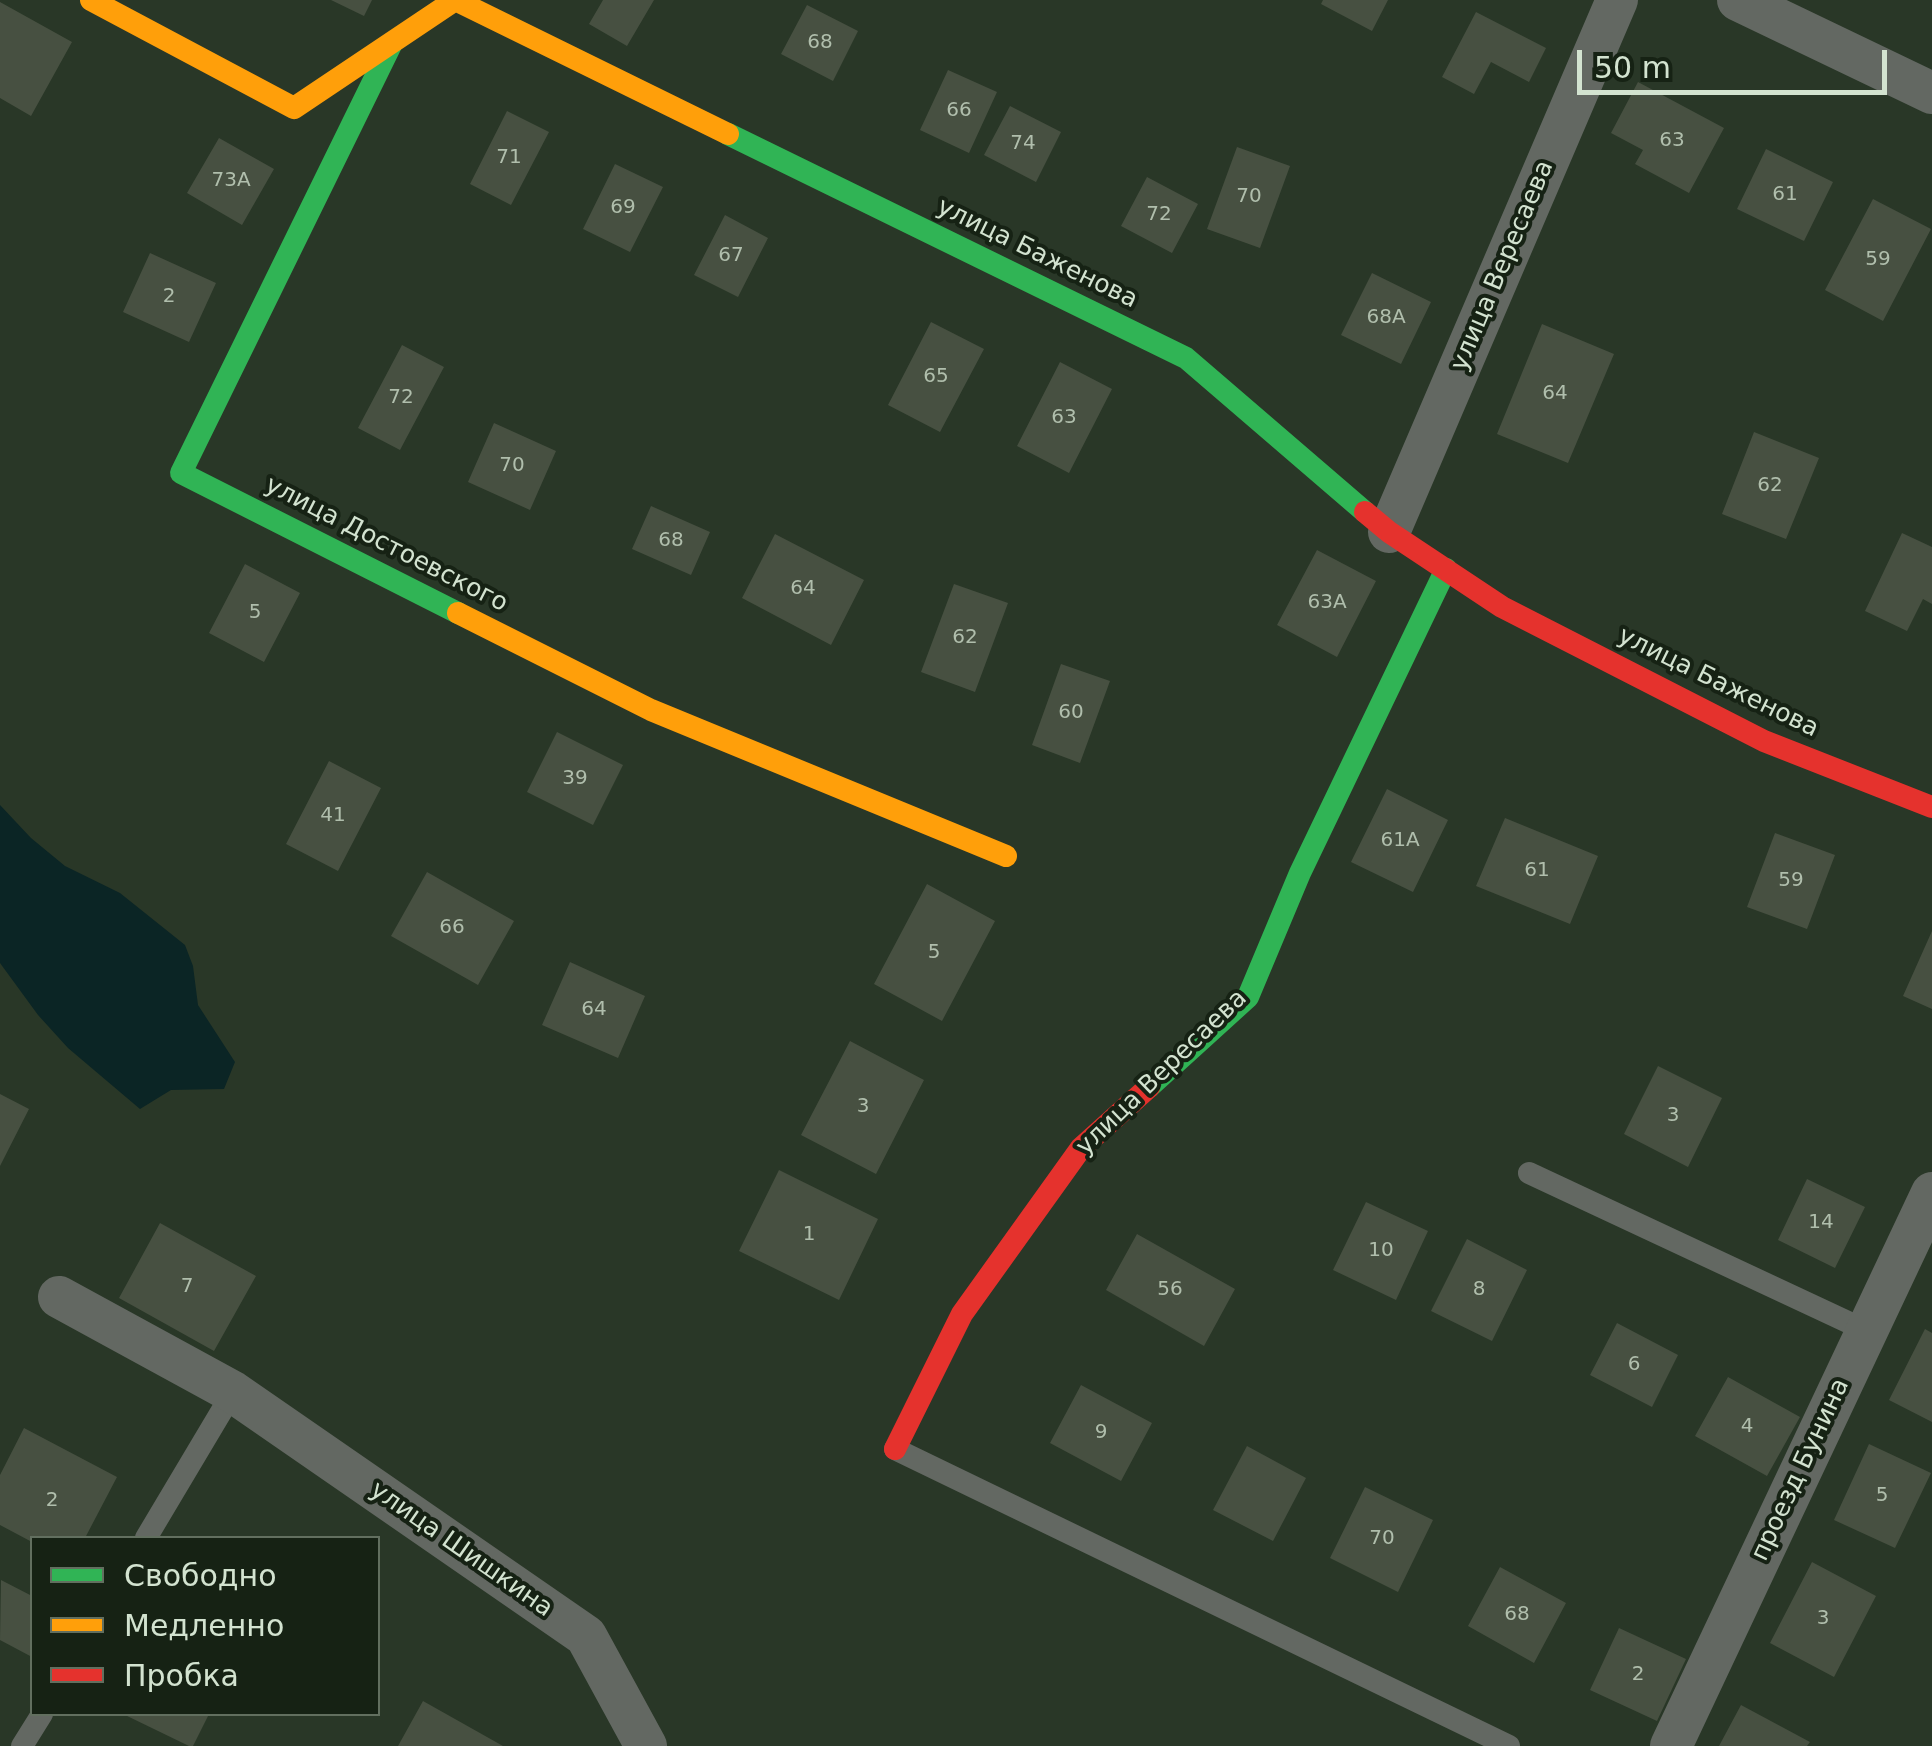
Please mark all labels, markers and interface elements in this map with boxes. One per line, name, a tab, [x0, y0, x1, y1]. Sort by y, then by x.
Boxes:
scale bar	[1582, 30, 1892, 92]
house number: 68	[807, 31, 833, 55]
text: 50 m	[1594, 50, 1671, 85]
house number: 66	[946, 99, 972, 123]
house number: 63	[1659, 129, 1685, 153]
house number: 74	[1010, 132, 1036, 156]
house number: 71	[496, 146, 522, 170]
street label: улица Вересаева	[1445, 156, 1561, 376]
house number: 73А	[211, 169, 251, 193]
house number: 61	[1772, 183, 1798, 207]
house number: 70	[1236, 185, 1262, 209]
street label: улица Баженова	[932, 192, 1142, 316]
house number: 69	[610, 196, 636, 220]
house number: 72	[1146, 203, 1172, 227]
house number: 67	[718, 244, 744, 268]
house number: 59	[1865, 248, 1891, 272]
house number: 2	[163, 285, 175, 309]
house number: 68А	[1366, 306, 1406, 330]
house number: 65	[923, 365, 949, 389]
house number: 64	[1542, 382, 1568, 406]
house number: 72	[388, 386, 414, 410]
house number: 63	[1051, 406, 1077, 430]
house number: 70	[499, 454, 525, 478]
street label: улица Достоевского	[260, 471, 512, 619]
house number: 62	[1757, 474, 1783, 498]
house number: 68	[658, 529, 684, 553]
house number: 64	[790, 577, 816, 601]
house number: 63А	[1307, 591, 1347, 615]
house number: 5	[249, 601, 261, 625]
street label: улица Баженова	[1613, 621, 1823, 745]
house number: 62	[952, 626, 978, 650]
house number: 60	[1058, 701, 1084, 725]
house number: 39	[562, 767, 588, 791]
house number: 41	[320, 804, 346, 828]
house number: 61А	[1380, 829, 1420, 853]
house number: 61	[1524, 859, 1550, 883]
house number: 59	[1778, 869, 1804, 893]
house number: 66	[439, 916, 465, 940]
house number: 5	[928, 941, 940, 965]
street label: улица Вересаева	[1070, 984, 1254, 1162]
house number: 64	[581, 998, 607, 1022]
house number: 3	[857, 1095, 869, 1119]
house number: 3	[1667, 1104, 1679, 1128]
house number: 14	[1808, 1211, 1834, 1235]
house number: 1	[803, 1223, 815, 1247]
house number: 10	[1368, 1239, 1394, 1263]
house number: 7	[181, 1275, 193, 1299]
house number: 56	[1157, 1278, 1183, 1302]
house number: 8	[1473, 1278, 1485, 1302]
house number: 6	[1628, 1353, 1640, 1377]
street label: проезд Бунина	[1746, 1374, 1856, 1566]
house number: 4	[1741, 1415, 1753, 1439]
house number: 9	[1095, 1421, 1107, 1445]
street label: улица Шишкина	[364, 1476, 558, 1624]
house number: 5	[1876, 1484, 1888, 1508]
house number: 2	[46, 1489, 58, 1513]
house number: 70	[1369, 1527, 1395, 1551]
legend	[30, 1536, 380, 1716]
text: Свободно	[124, 1558, 277, 1593]
house number: 68	[1504, 1603, 1530, 1627]
house number: 3	[1817, 1607, 1829, 1631]
text: Медленно	[124, 1608, 284, 1643]
text: Пробка	[124, 1658, 239, 1693]
house number: 2	[1632, 1663, 1644, 1687]

